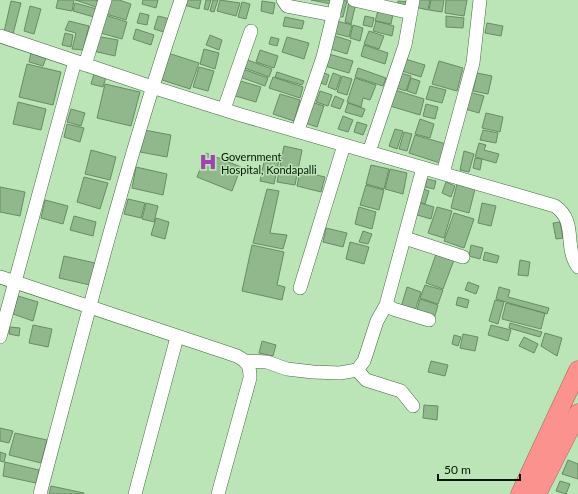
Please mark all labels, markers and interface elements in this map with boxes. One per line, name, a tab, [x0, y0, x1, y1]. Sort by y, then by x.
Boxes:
place label: Government Hospital, Kondapalli	[221, 150, 317, 176]
hospital icon: Government Hospital, Kondapalli	[198, 152, 218, 172]
scale bar	[438, 456, 520, 482]
text: 50 m	[444, 462, 471, 477]

